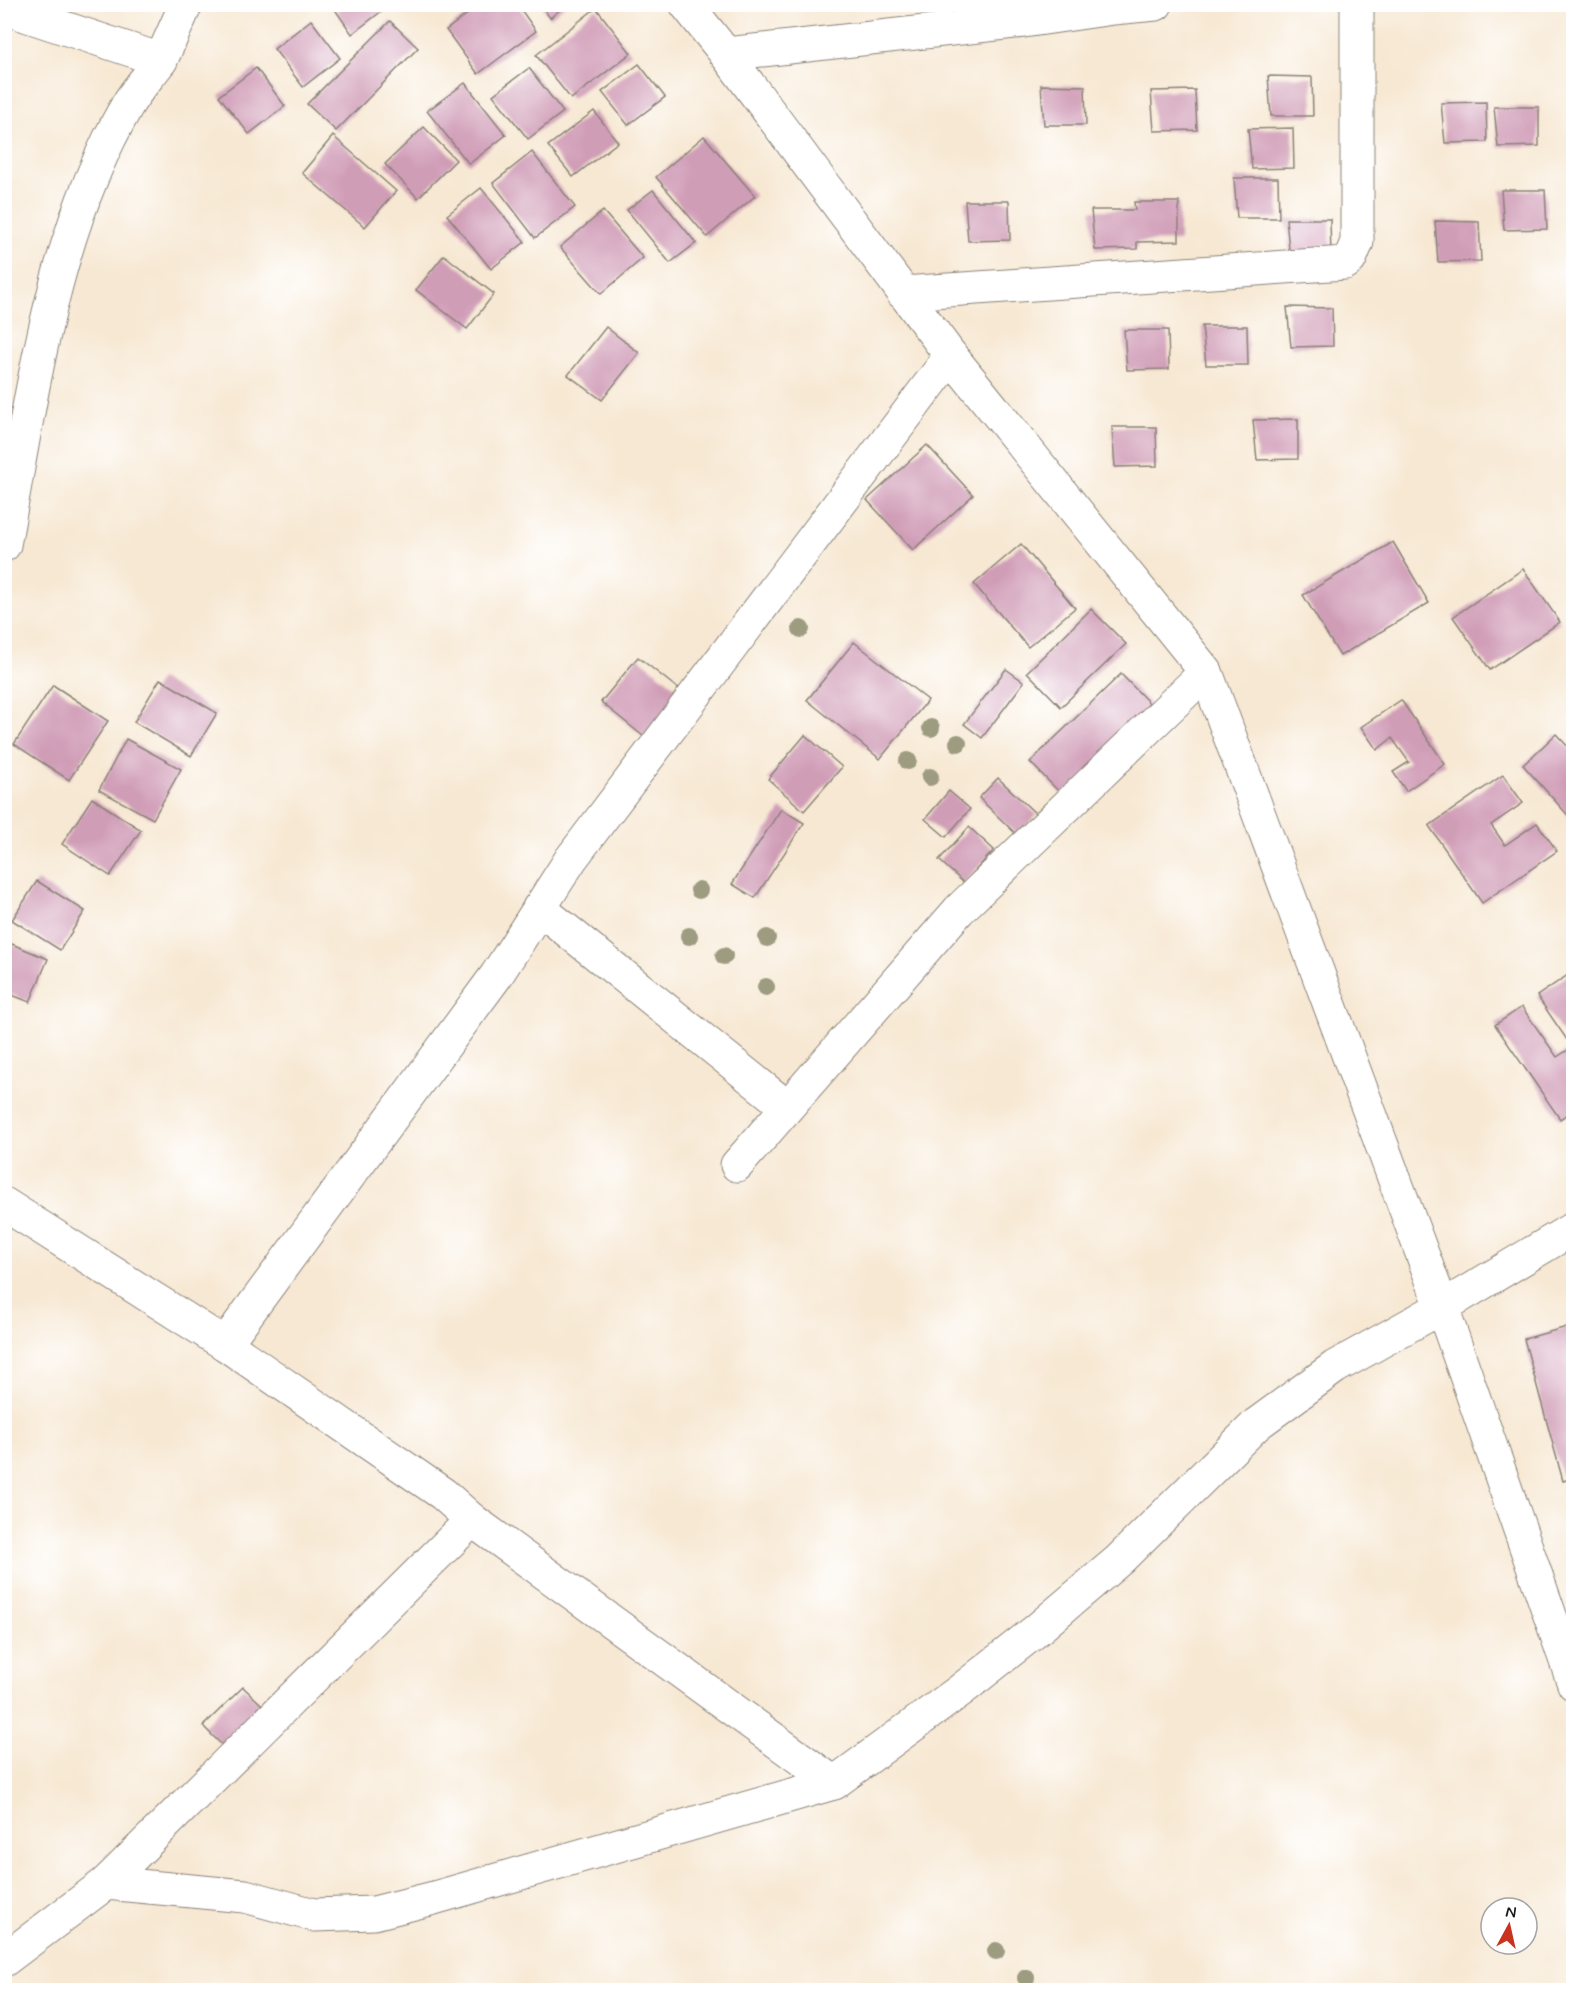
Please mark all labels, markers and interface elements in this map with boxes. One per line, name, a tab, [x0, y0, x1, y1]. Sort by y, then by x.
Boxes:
north arrow	[1479, 1896, 1539, 1956]
text: N	[1504, 1901, 1518, 1924]

